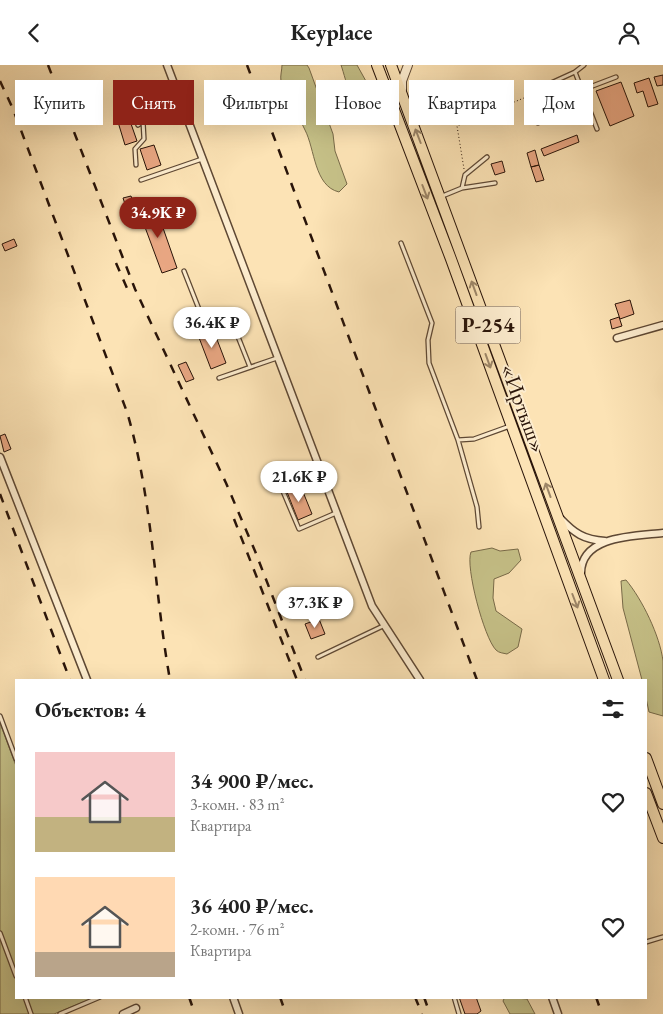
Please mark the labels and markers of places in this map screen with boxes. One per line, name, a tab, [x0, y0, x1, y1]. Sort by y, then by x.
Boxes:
pin: 34.9K ₽	[112, 197, 204, 239]
pin: 36.4K ₽	[166, 307, 258, 349]
pin: 21.6K ₽	[253, 461, 345, 503]
pin: 37.3K ₽	[269, 587, 361, 629]

